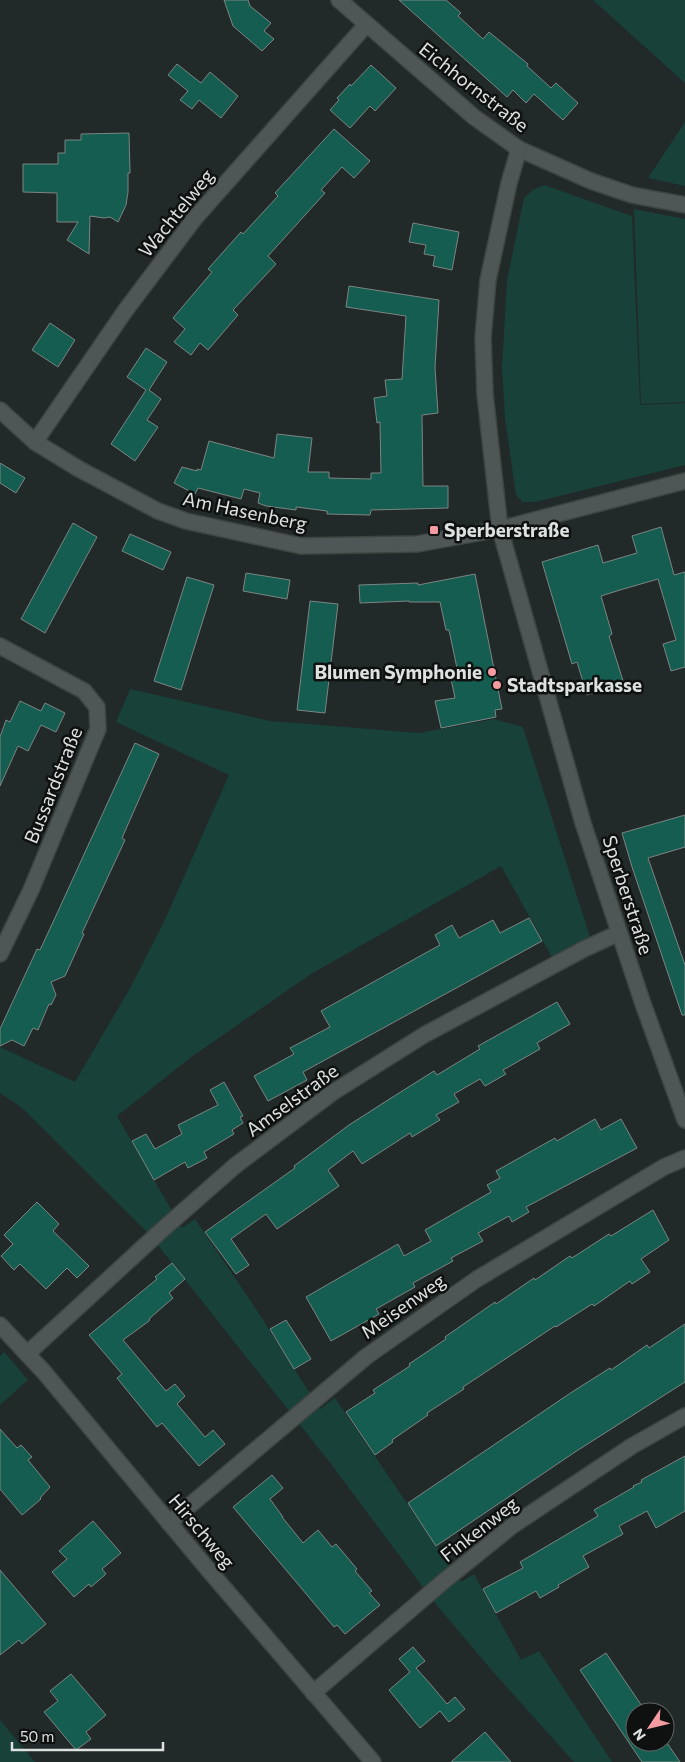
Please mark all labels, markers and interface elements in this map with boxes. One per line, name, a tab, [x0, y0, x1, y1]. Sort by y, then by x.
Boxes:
street label: Eichhornstraße	[415, 37, 534, 136]
street label: Wachtelweg	[133, 164, 218, 261]
street label: Am Hasenberg	[181, 486, 309, 535]
place label: Sperberstraße	[444, 518, 569, 541]
marker: Sperberstraße	[428, 524, 440, 536]
place label: Blumen Symphonie	[314, 660, 482, 683]
marker: Blumen Symphonie	[486, 666, 498, 678]
place label: Stadtsparkasse	[507, 673, 642, 696]
marker: Stadtsparkasse	[491, 679, 503, 691]
street label: Bussardstraße	[19, 723, 86, 846]
street label: Sperberstraße	[598, 832, 659, 957]
street label: Amselstraße	[241, 1058, 342, 1141]
street label: Meisenweg	[356, 1268, 449, 1343]
street label: Hirschweg	[165, 1489, 240, 1573]
street label: Finkenweg	[435, 1491, 522, 1566]
north arrow	[625, 1702, 675, 1752]
scale bar	[12, 1720, 164, 1752]
text: N	[629, 1726, 649, 1744]
text: 50 m	[20, 1727, 54, 1745]

